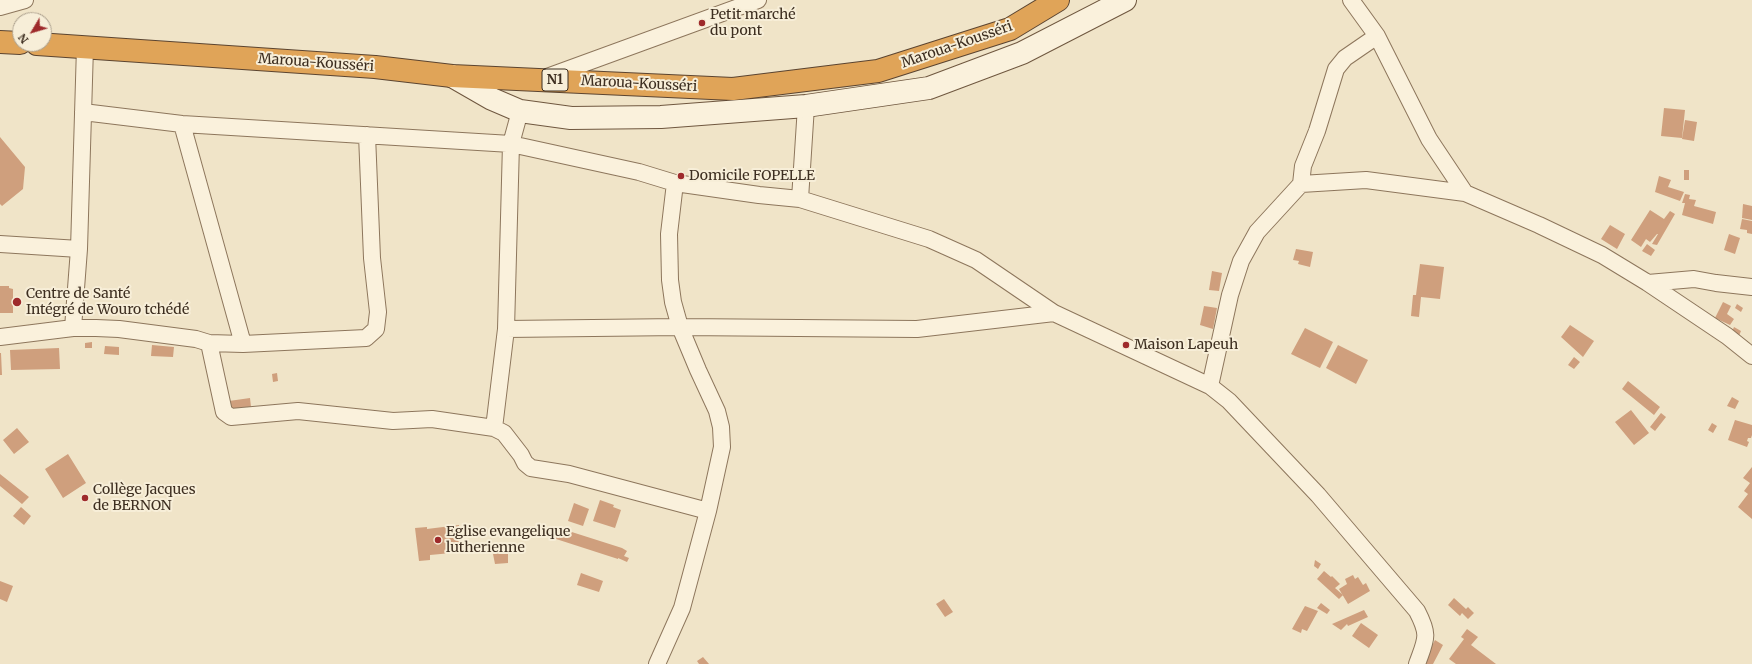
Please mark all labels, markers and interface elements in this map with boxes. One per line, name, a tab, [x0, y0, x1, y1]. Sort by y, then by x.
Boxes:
place label: Petit marché du pont	[710, 7, 796, 40]
north arrow	[12, 12, 52, 52]
marker: Petit marché du pont	[697, 18, 707, 28]
street label: Maroua-Kousséri	[899, 18, 1015, 72]
text: N	[15, 31, 32, 47]
street label: Maroua-Kousséri	[257, 51, 375, 75]
road number: N1	[542, 69, 568, 91]
street label: Maroua-Kousséri	[580, 73, 698, 95]
place label: Domicile FOPELLE	[689, 168, 815, 184]
marker: Domicile FOPELLE	[676, 171, 686, 181]
place label: Centre de Santé Intégré de Wouro tchédé	[26, 286, 189, 318]
marker: Centre de Santé Intégré de Wouro tchédé	[11, 296, 23, 308]
place label: Maison Lapeuh	[1134, 337, 1238, 353]
marker: Maison Lapeuh	[1121, 340, 1131, 350]
place label: Collège Jacques de BERNON	[93, 482, 196, 514]
marker: Collège Jacques de BERNON	[80, 493, 90, 503]
place label: Eglise evangelique lutherienne	[446, 524, 570, 556]
marker: Eglise evangelique lutherienne	[433, 535, 443, 545]

